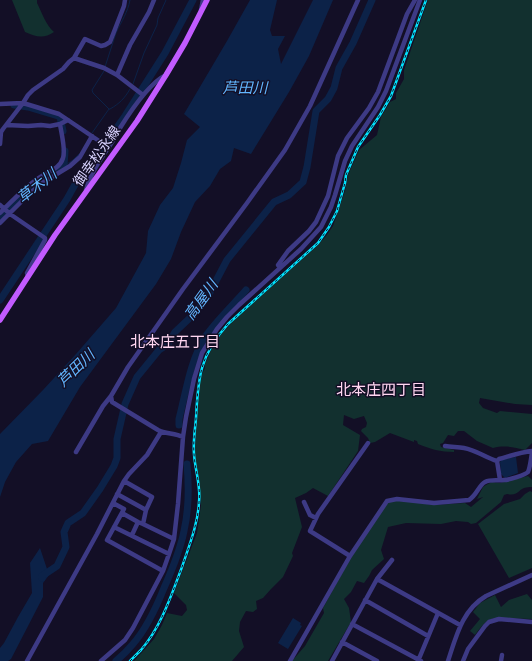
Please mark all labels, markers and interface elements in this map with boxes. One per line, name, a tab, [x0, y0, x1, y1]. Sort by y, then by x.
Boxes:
water label: 芦田川	[222, 79, 269, 97]
street label: 御幸松永線	[70, 122, 124, 190]
water label: 草木川	[14, 164, 62, 207]
water label: 高屋川	[180, 275, 223, 323]
district label: 北本庄五丁目	[130, 333, 220, 351]
water label: 芦田川	[54, 345, 100, 390]
district label: 北本庄四丁目	[336, 381, 426, 399]

